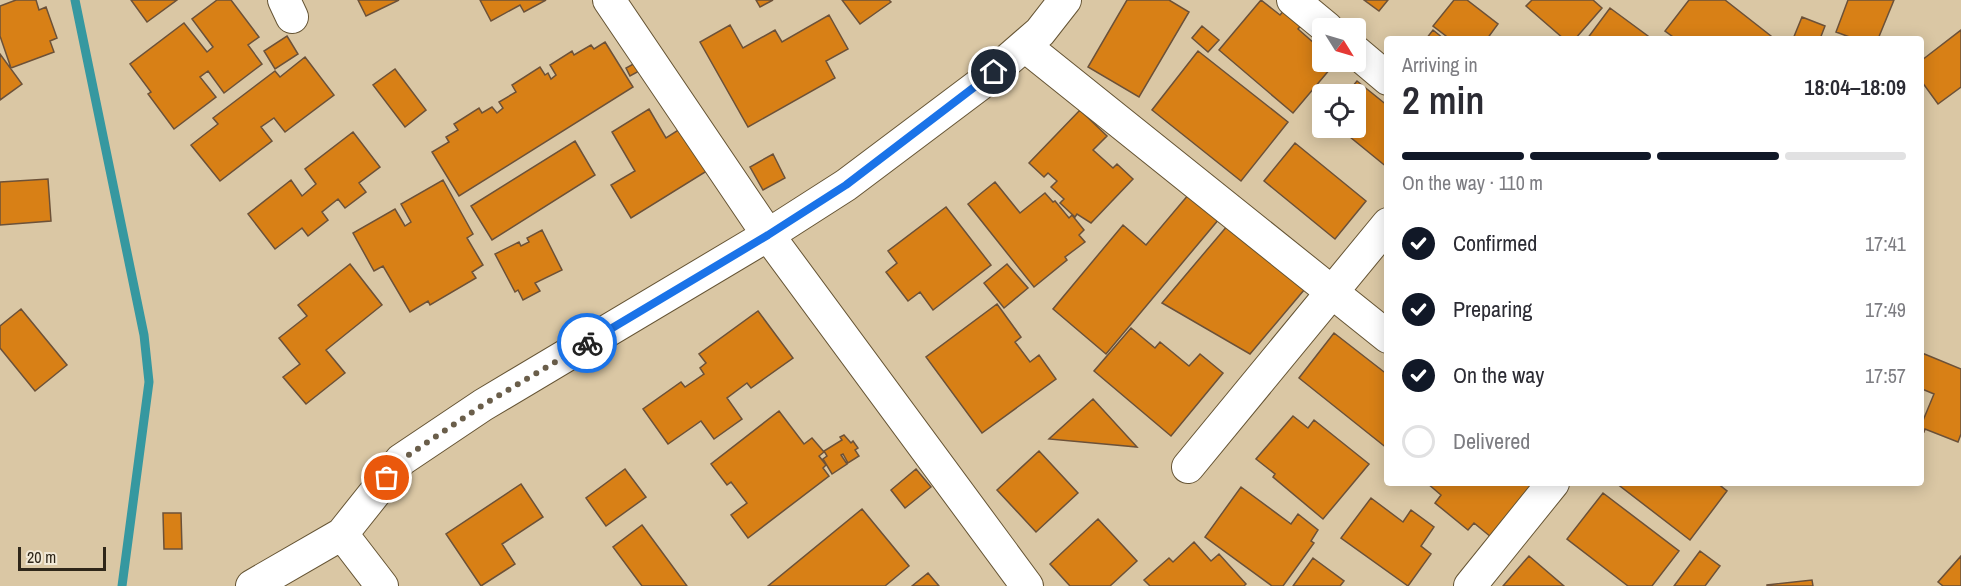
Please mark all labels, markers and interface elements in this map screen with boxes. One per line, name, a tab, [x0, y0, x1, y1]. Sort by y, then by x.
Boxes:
north arrow	[1312, 18, 1366, 72]
map controls	[1312, 18, 1366, 138]
pin	[968, 46, 1019, 97]
text: Arriving in	[1402, 51, 1478, 78]
icon: home	[977, 55, 1010, 88]
text: 18:04–18:09	[1804, 72, 1906, 102]
text: 2 min	[1402, 74, 1484, 126]
button: locate	[1312, 84, 1366, 138]
text: On the way · 110 m	[1402, 169, 1543, 196]
icon: check	[1402, 227, 1435, 260]
text: Confirmed	[1453, 228, 1537, 258]
text: 17:41	[1865, 230, 1906, 257]
icon: check	[1402, 293, 1435, 326]
text: Preparing	[1453, 294, 1532, 324]
text: 17:49	[1865, 296, 1906, 323]
courier	[557, 313, 617, 373]
icon: bike	[571, 327, 604, 360]
icon: check	[1402, 359, 1435, 392]
text: On the way	[1453, 360, 1544, 390]
text: 17:57	[1865, 362, 1906, 389]
text: Delivered	[1453, 426, 1530, 456]
pin	[361, 452, 412, 503]
icon: bag	[370, 461, 403, 494]
scale bar	[18, 544, 106, 572]
text: 20 m	[27, 546, 56, 568]

